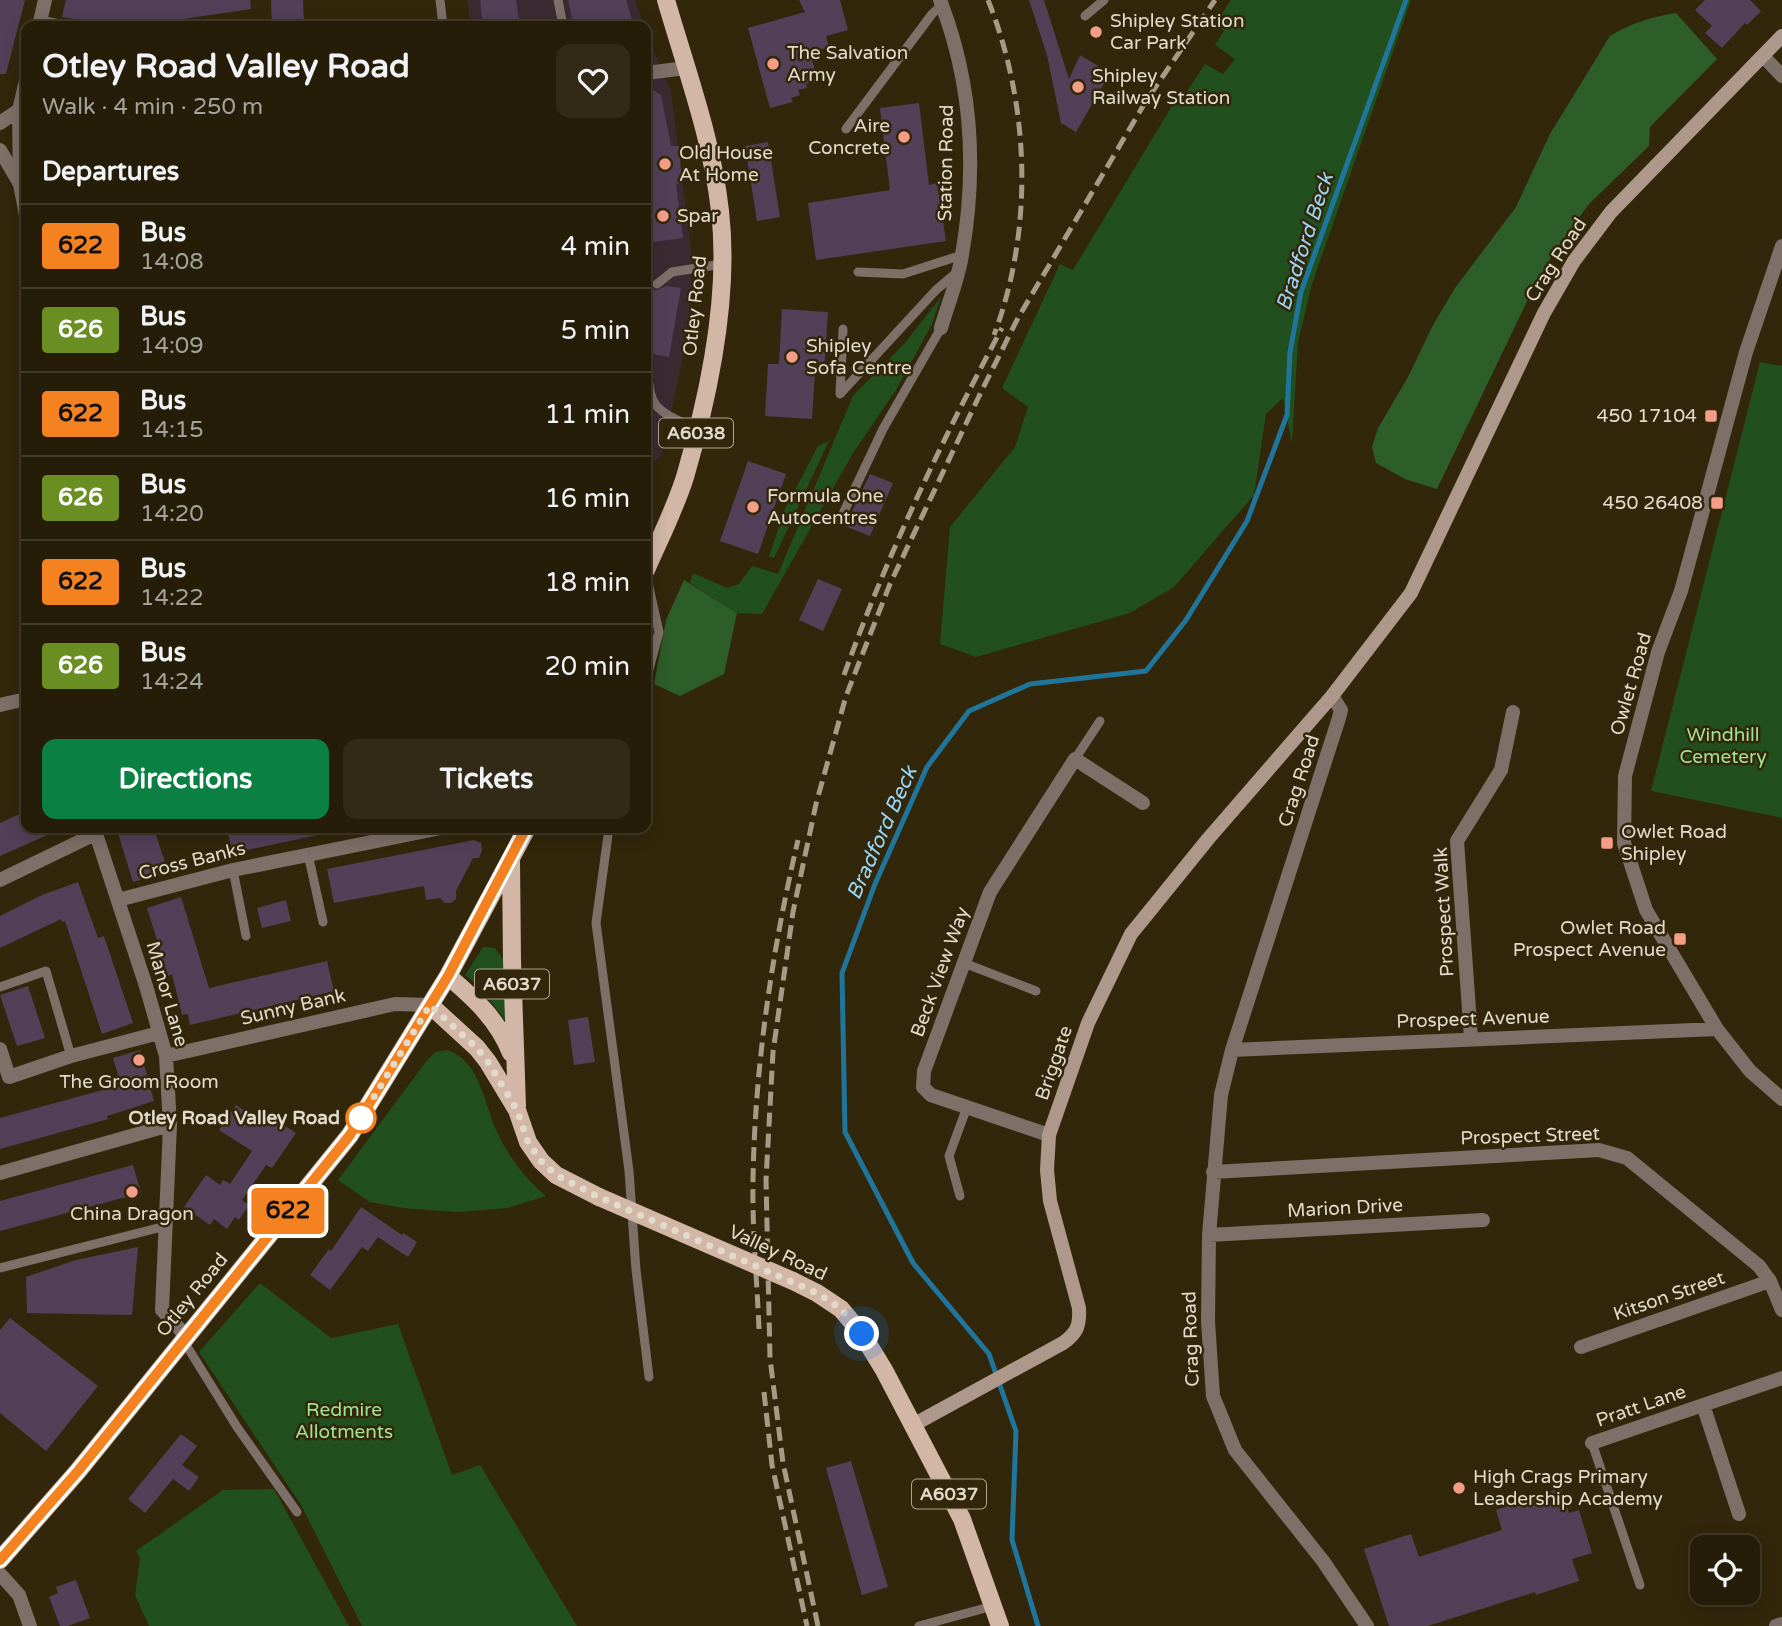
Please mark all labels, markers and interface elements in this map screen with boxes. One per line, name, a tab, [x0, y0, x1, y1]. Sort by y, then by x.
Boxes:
place label: Shipley Station Car Park	[1110, 10, 1244, 54]
marker: Shipley Station Car Park	[1088, 24, 1104, 40]
place label: The Salvation Army	[787, 42, 908, 86]
button: heart	[556, 44, 630, 118]
text: Otley Road Valley Road	[42, 47, 410, 86]
marker: The Salvation Army	[765, 56, 781, 72]
place label: Shipley Railway Station	[1092, 65, 1230, 109]
marker: Shipley Railway Station	[1070, 79, 1086, 95]
text: Walk · 4 min · 250 m	[42, 93, 263, 121]
street label: Station Road	[934, 104, 958, 222]
place label: Aire Concrete	[808, 115, 890, 159]
marker: Aire Concrete	[896, 129, 912, 145]
place label: Old House At Home	[679, 142, 773, 186]
text: Departures	[42, 156, 179, 187]
marker: Old House At Home	[657, 156, 673, 172]
water label: Bradford Beck	[1271, 169, 1339, 314]
place label: Spar	[677, 205, 719, 227]
marker: Spar	[655, 208, 671, 224]
street label: Crag Road	[1521, 214, 1591, 306]
text: Bus	[140, 217, 186, 248]
text: 622	[58, 231, 103, 260]
text: 4 min	[561, 231, 630, 262]
text: 14:08	[140, 248, 204, 276]
street label: Otley Road	[679, 255, 711, 357]
text: Bus	[140, 301, 186, 332]
text: 626	[58, 315, 103, 344]
text: 5 min	[561, 315, 630, 346]
text: 14:09	[140, 332, 204, 360]
place label: Shipley Sofa Centre	[806, 335, 912, 379]
marker: Shipley Sofa Centre	[784, 349, 800, 365]
text: Bus	[140, 385, 186, 416]
text: 622	[58, 399, 103, 428]
text: 11 min	[544, 399, 630, 430]
place label: 450 17104	[1597, 405, 1697, 427]
marker: 450 17104	[1703, 408, 1719, 424]
text: 14:15	[140, 416, 204, 444]
road number: A6038	[659, 418, 733, 447]
text: Bus	[140, 469, 186, 500]
text: 626	[58, 483, 103, 512]
text: 16 min	[544, 483, 630, 514]
place label: Formula One Autocentres	[767, 485, 884, 529]
place label: 450 26408	[1603, 492, 1703, 514]
marker: 450 26408	[1709, 495, 1725, 511]
marker: Formula One Autocentres	[745, 499, 761, 515]
text: 14:20	[140, 500, 204, 528]
text: Bus	[140, 553, 186, 584]
text: 622	[58, 567, 103, 596]
text: 18 min	[544, 567, 630, 598]
text: 14:22	[140, 584, 204, 612]
street label: Owlet Road	[1606, 630, 1656, 738]
text: Bus	[140, 637, 186, 668]
text: 626	[58, 651, 103, 680]
text: 20 min	[544, 651, 630, 682]
text: 14:24	[140, 668, 204, 696]
park label: Windhill Cemetery	[1679, 724, 1767, 768]
street label: Crag Road	[1274, 732, 1324, 830]
button: Directions	[42, 739, 329, 819]
button: Tickets	[343, 739, 630, 819]
water label: Bradford Beck	[841, 761, 923, 903]
place label: Owlet Road Shipley	[1621, 821, 1727, 865]
marker: Owlet Road Shipley	[1599, 835, 1615, 851]
street label: Cross Banks	[136, 837, 248, 885]
street label: Prospect Walk	[1430, 847, 1458, 977]
street label: Beck View Way	[906, 904, 974, 1040]
place label: Owlet Road Prospect Avenue	[1513, 917, 1666, 961]
marker: Owlet Road Prospect Avenue	[1672, 931, 1688, 947]
street label: Manor Lane	[141, 939, 193, 1049]
road number: A6037	[475, 970, 549, 999]
street label: Sunny Bank	[238, 984, 348, 1030]
street label: Prospect Avenue	[1396, 1005, 1550, 1033]
street label: Briggate	[1031, 1023, 1077, 1103]
marker: The Groom Room	[131, 1052, 147, 1068]
place label: The Groom Room	[59, 1071, 219, 1093]
marker: Otley Road Valley Road	[346, 1103, 376, 1133]
place label: Otley Road Valley Road	[128, 1107, 340, 1130]
street label: Prospect Street	[1460, 1123, 1600, 1149]
marker: China Dragon	[124, 1184, 140, 1200]
line badge: 622	[248, 1188, 328, 1234]
street label: Marion Drive	[1287, 1194, 1403, 1222]
text: 622	[265, 1196, 311, 1225]
place label: China Dragon	[70, 1203, 194, 1225]
street label: Valley Road	[725, 1221, 831, 1285]
street label: Otley Road	[152, 1249, 232, 1341]
street label: Kitson Street	[1610, 1267, 1728, 1325]
street label: Crag Road	[1178, 1291, 1204, 1387]
your location	[844, 1316, 879, 1351]
street label: Pratt Lane	[1593, 1380, 1689, 1432]
park label: Redmire Allotments	[295, 1399, 393, 1443]
place label: High Crags Primary Leadership Academy	[1473, 1466, 1663, 1510]
road number: A6037	[912, 1479, 986, 1508]
marker: High Crags Primary Leadership Academy	[1451, 1480, 1467, 1496]
map controls	[1690, 1535, 1760, 1605]
button: locate	[1690, 1535, 1760, 1605]

